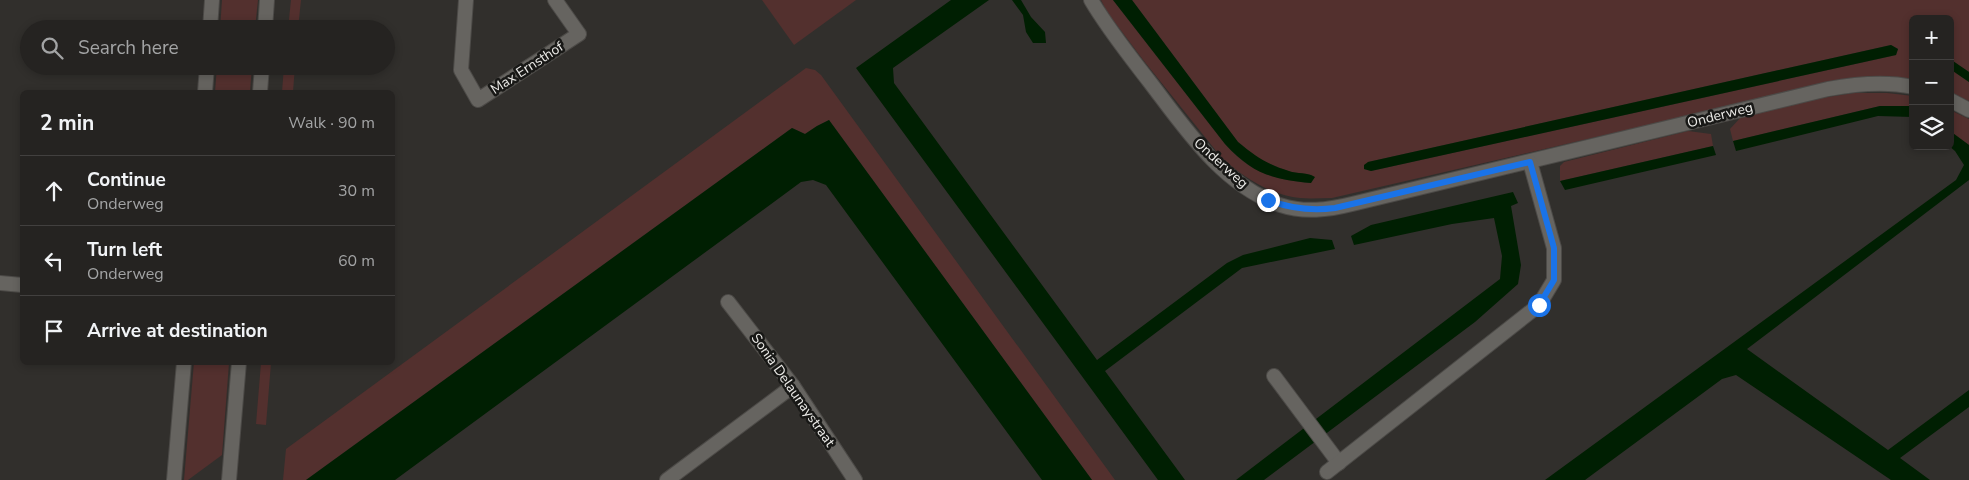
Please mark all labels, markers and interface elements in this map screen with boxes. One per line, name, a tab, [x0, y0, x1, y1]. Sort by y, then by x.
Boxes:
map controls	[1909, 15, 1954, 150]
button: +	[1909, 15, 1954, 60]
search box	[20, 20, 395, 75]
icon: search	[38, 34, 66, 62]
text: Search here	[78, 35, 179, 61]
street label: Max Ernsthof	[487, 37, 567, 99]
button: −	[1909, 60, 1954, 105]
street label: Onderweg	[1685, 98, 1755, 132]
button: layers	[1909, 105, 1954, 150]
text: 2 min	[40, 109, 94, 137]
text: Walk · 90 m	[288, 112, 375, 134]
street label: Onderweg	[1190, 134, 1252, 192]
text: Continue	[87, 167, 166, 193]
icon: ahead	[40, 177, 68, 205]
text: 30 m	[338, 180, 375, 202]
route end	[1257, 189, 1280, 212]
text: Onderweg	[87, 193, 164, 215]
text: Turn left	[87, 237, 162, 263]
icon: left	[40, 247, 68, 275]
text: 60 m	[338, 250, 375, 272]
text: Onderweg	[87, 263, 164, 285]
route start	[1528, 294, 1551, 317]
icon: arrive	[40, 317, 68, 345]
text: Arrive at destination	[87, 318, 268, 344]
street label: Sonia Delaunaystraat	[747, 329, 839, 451]

